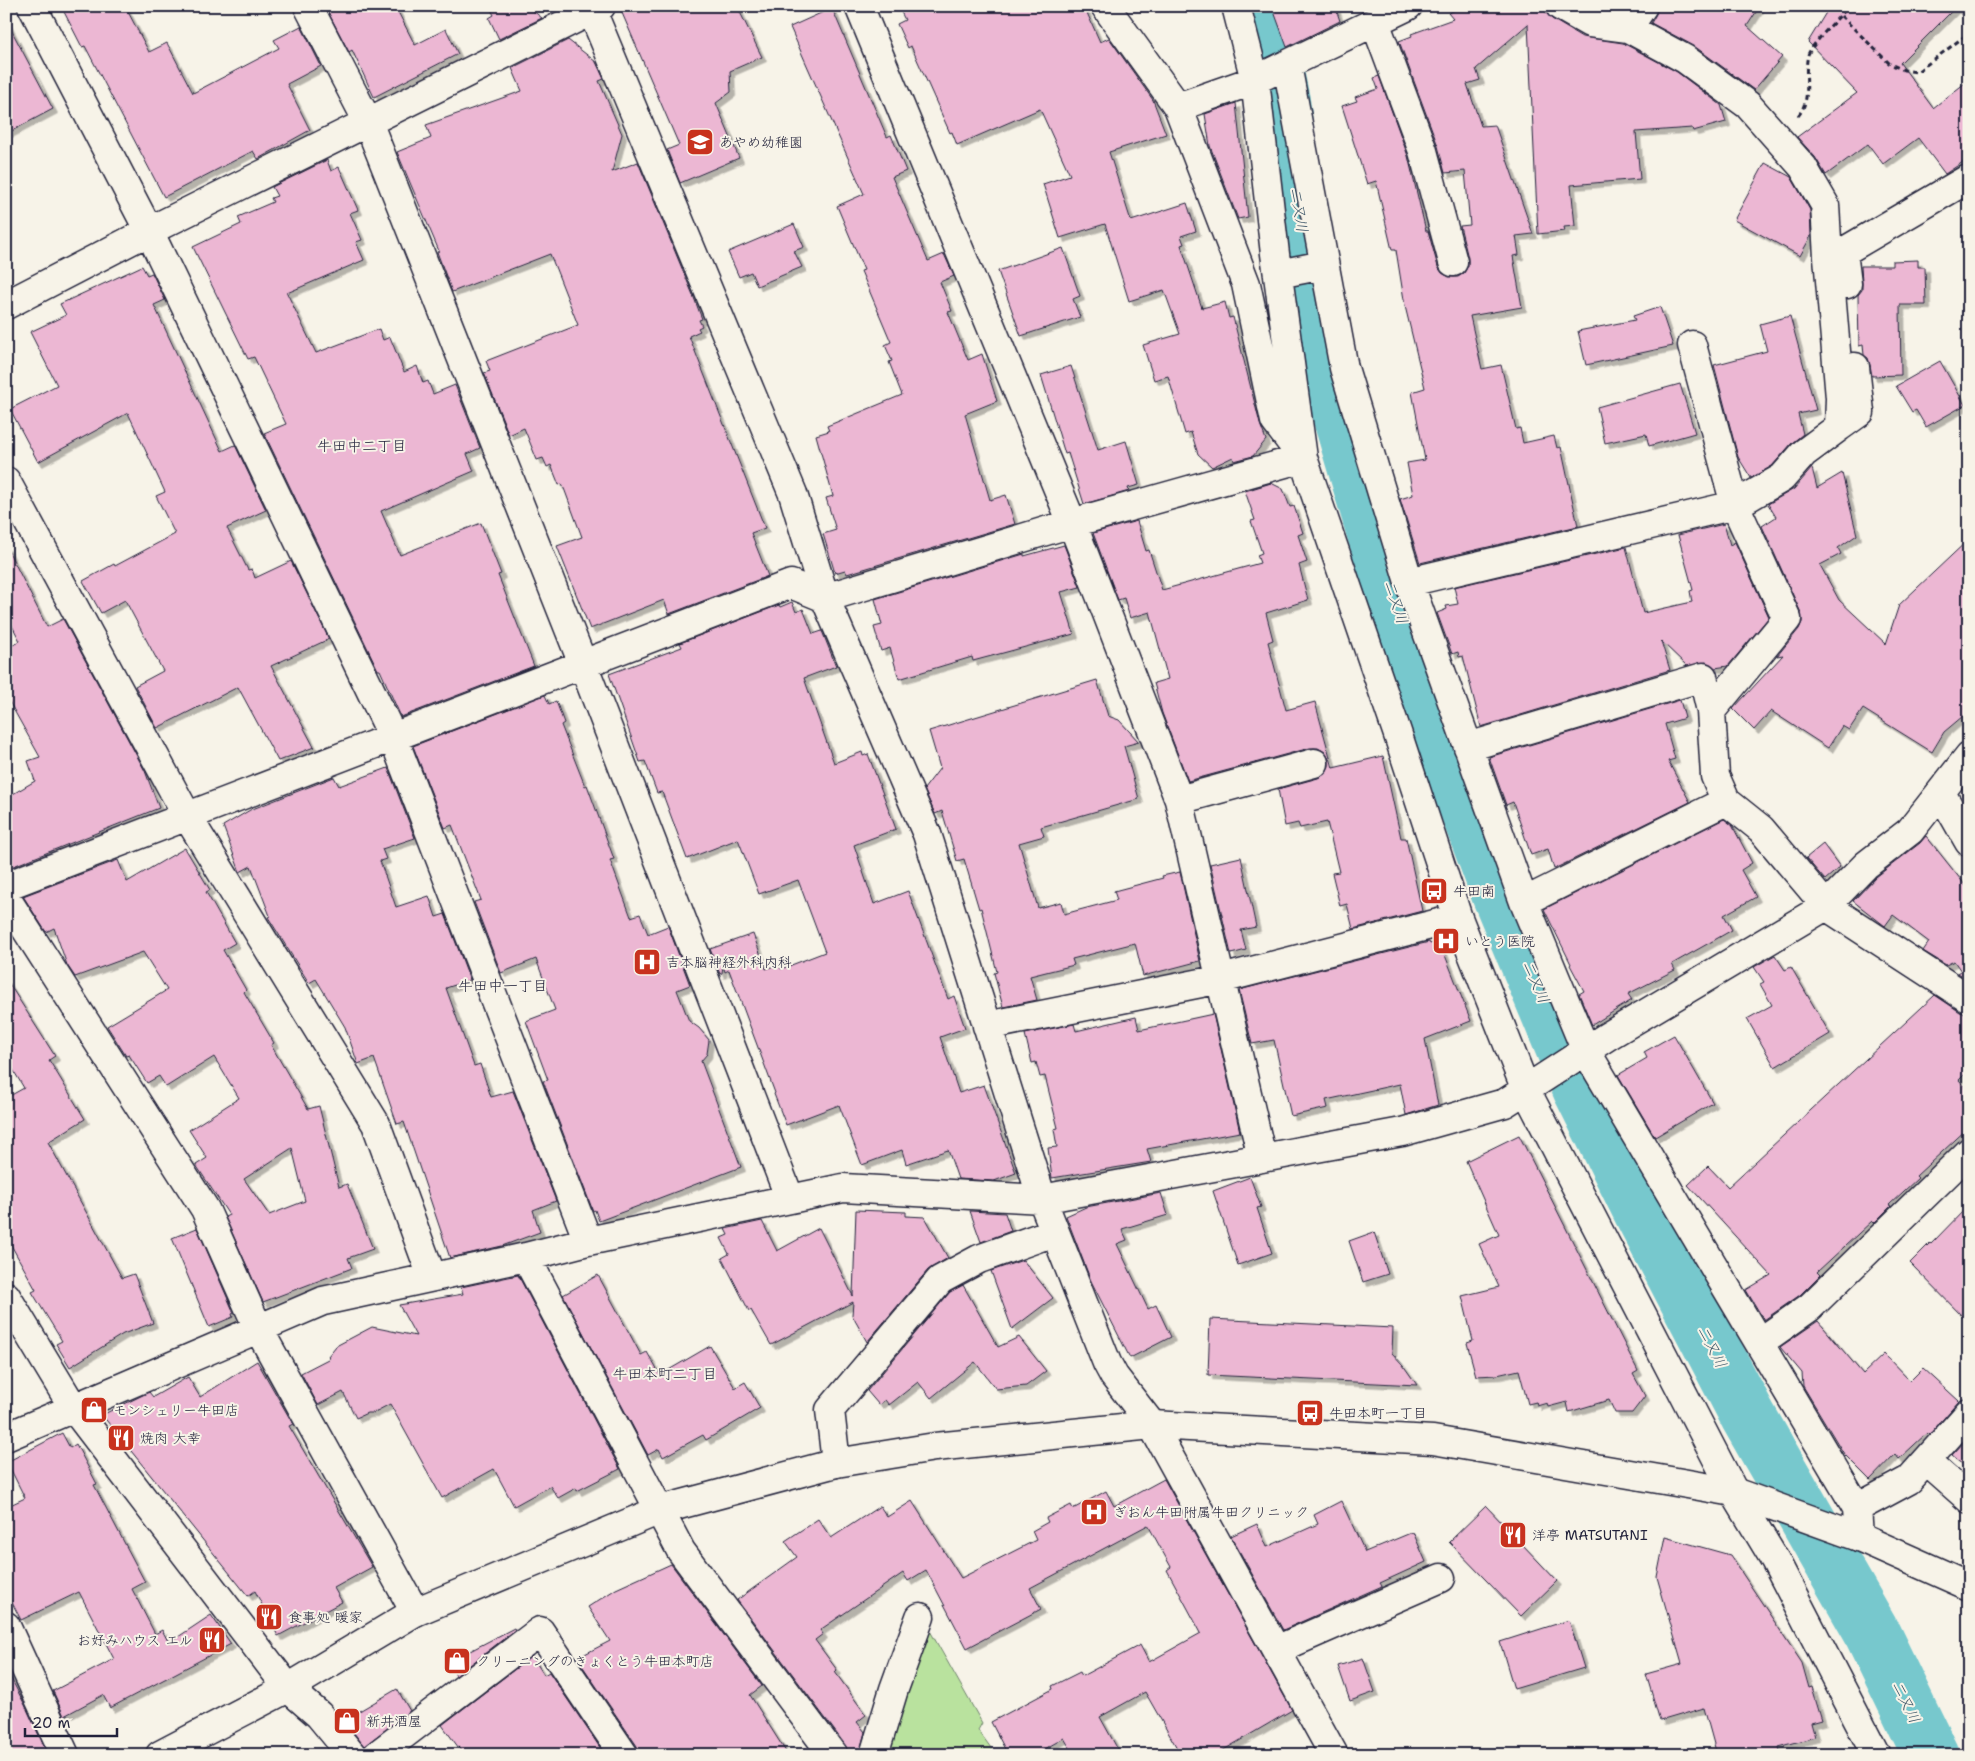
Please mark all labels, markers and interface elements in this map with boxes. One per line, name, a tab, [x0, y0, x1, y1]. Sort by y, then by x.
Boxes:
school or university icon: あやめ幼稚園	[685, 127, 715, 157]
place label: あやめ幼稚園	[719, 133, 803, 151]
water label: 二又川	[1286, 186, 1312, 234]
district label: 牛田中二丁目	[317, 436, 407, 456]
water label: 二又川	[1380, 578, 1412, 626]
bus stop icon: 牛田南	[1419, 876, 1449, 906]
place label: 牛田南	[1453, 882, 1495, 900]
hospital icon: いとう医院	[1431, 926, 1461, 956]
place label: いとう医院	[1465, 932, 1535, 950]
hospital icon: 吉本脳神経外科内科	[632, 947, 662, 977]
place label: 吉本脳神経外科内科	[666, 953, 792, 971]
water label: 二又川	[1518, 957, 1554, 1007]
district label: 牛田中一丁目	[458, 976, 548, 996]
water label: 二又川	[1693, 1322, 1731, 1372]
district label: 牛田本町二丁目	[612, 1364, 718, 1384]
shop icon: モンシェリー牛田店	[79, 1395, 109, 1425]
bus stop icon: 牛田本町一丁目	[1295, 1398, 1325, 1428]
place label: モンシェリー牛田店	[113, 1401, 239, 1419]
place label: 牛田本町一丁目	[1329, 1404, 1427, 1422]
restaurant icon: 焼肉 大幸	[106, 1423, 136, 1453]
place label: 焼肉 大幸	[140, 1429, 201, 1447]
hospital icon: ぎおん牛田附属牛田クリニック	[1079, 1497, 1109, 1527]
place label: ぎおん牛田附属牛田クリニック	[1113, 1503, 1309, 1521]
restaurant icon: 洋亭 MATSUTANI	[1498, 1520, 1528, 1550]
place label: 洋亭 MATSUTANI	[1532, 1526, 1648, 1544]
restaurant icon: 食事処 暖家	[254, 1602, 284, 1632]
place label: 食事処 暖家	[288, 1608, 363, 1626]
restaurant icon: お好みハウス エル	[197, 1625, 227, 1655]
place label: お好みハウス エル	[77, 1631, 193, 1649]
shop icon: クリーニングのきょくとう牛田本町店	[442, 1646, 472, 1676]
place label: クリーニングのきょくとう牛田本町店	[476, 1652, 714, 1670]
water label: 二又川	[1887, 1677, 1925, 1727]
scale bar	[25, 1706, 118, 1738]
shop icon: 新井酒屋	[332, 1706, 362, 1736]
place label: 新井酒屋	[366, 1712, 422, 1730]
text: 20 m	[32, 1713, 71, 1733]

